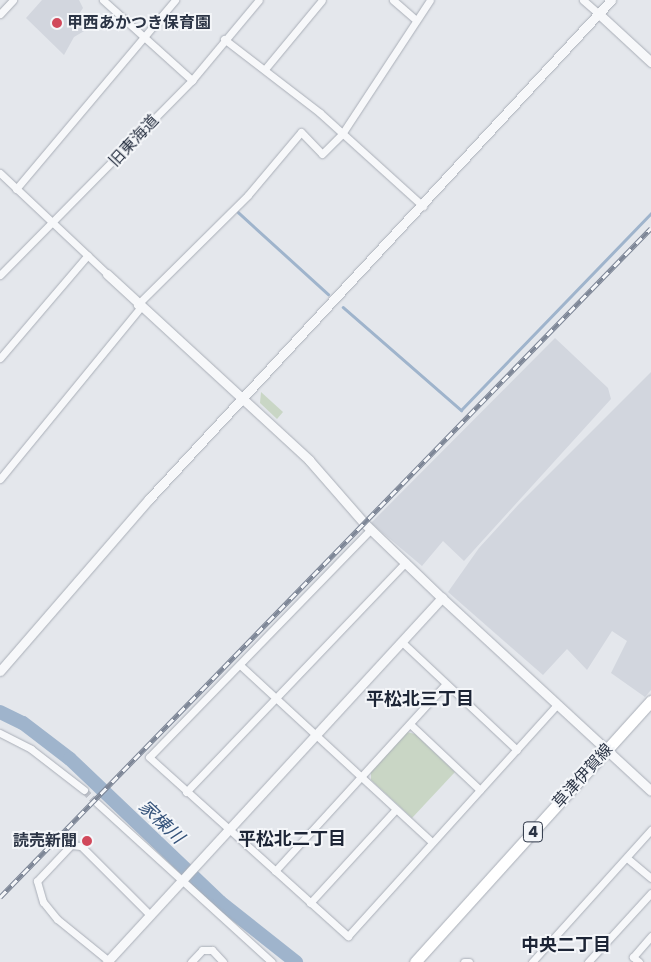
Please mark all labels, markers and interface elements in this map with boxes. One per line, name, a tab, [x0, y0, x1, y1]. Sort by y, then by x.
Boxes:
place label: 甲西あかつき保育園	[67, 13, 211, 33]
marker: 甲西あかつき保育園	[51, 17, 63, 29]
street label: 旧東海道	[105, 111, 163, 171]
district label: 平松北三丁目	[366, 688, 474, 710]
street label: 草津伊賀線	[549, 740, 617, 812]
water label: 家棟川	[134, 796, 188, 848]
road number: 4	[522, 820, 544, 844]
district label: 平松北二丁目	[238, 828, 346, 850]
place label: 読売新聞	[13, 831, 77, 851]
marker: 読売新聞	[81, 835, 93, 847]
district label: 中央二丁目	[521, 934, 611, 956]

